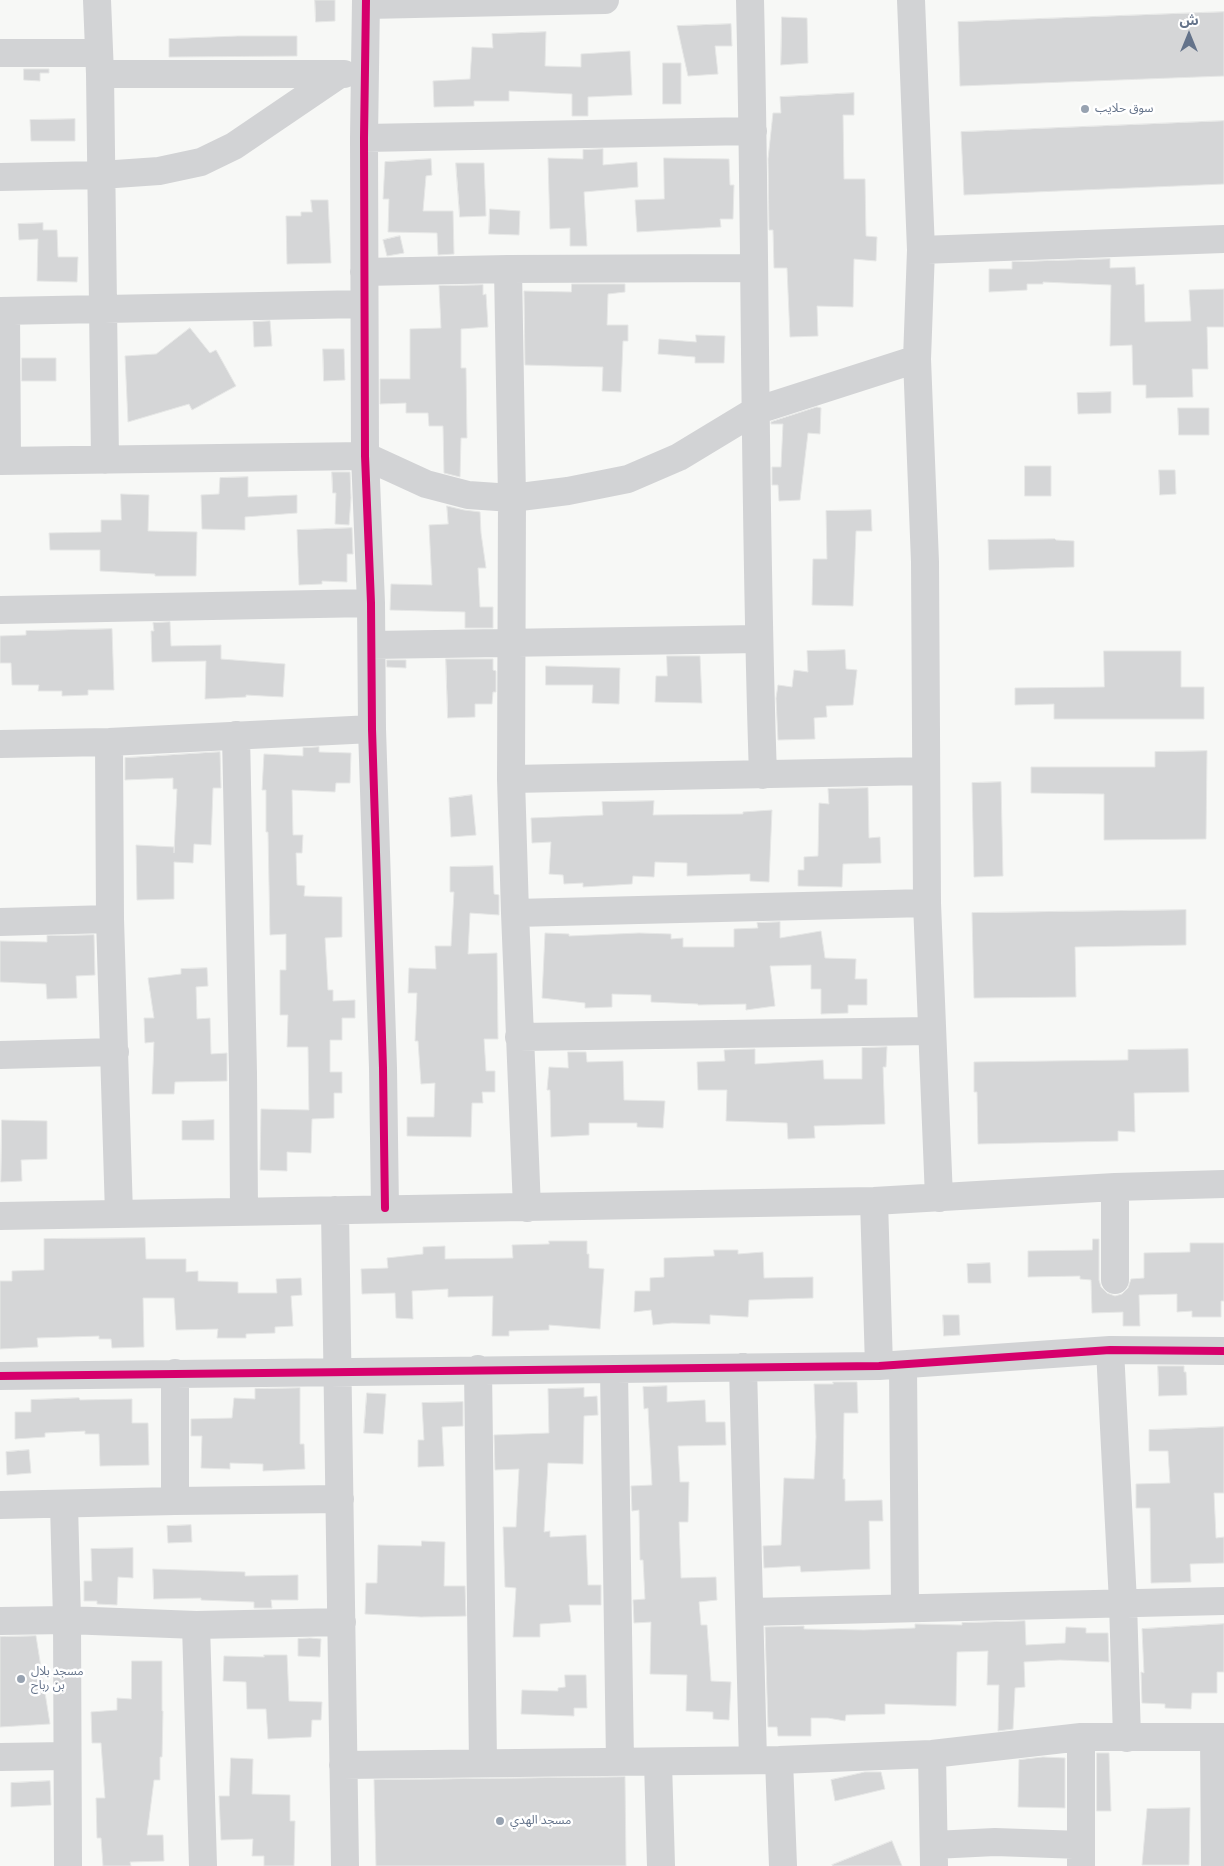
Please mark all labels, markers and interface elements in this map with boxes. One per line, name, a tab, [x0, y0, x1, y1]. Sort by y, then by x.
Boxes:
north arrow	[1164, 10, 1214, 60]
text: ش	[1179, 10, 1199, 30]
place label: سوق حلايب	[1095, 102, 1154, 116]
marker: سوق حلايب	[1079, 103, 1091, 115]
place label: مسجد بلال بن رباح	[31, 1665, 83, 1693]
marker: مسجد بلال بن رباح	[15, 1673, 27, 1685]
place label: مسجد الهدي	[510, 1814, 571, 1828]
marker: مسجد الهدي	[494, 1815, 506, 1827]

